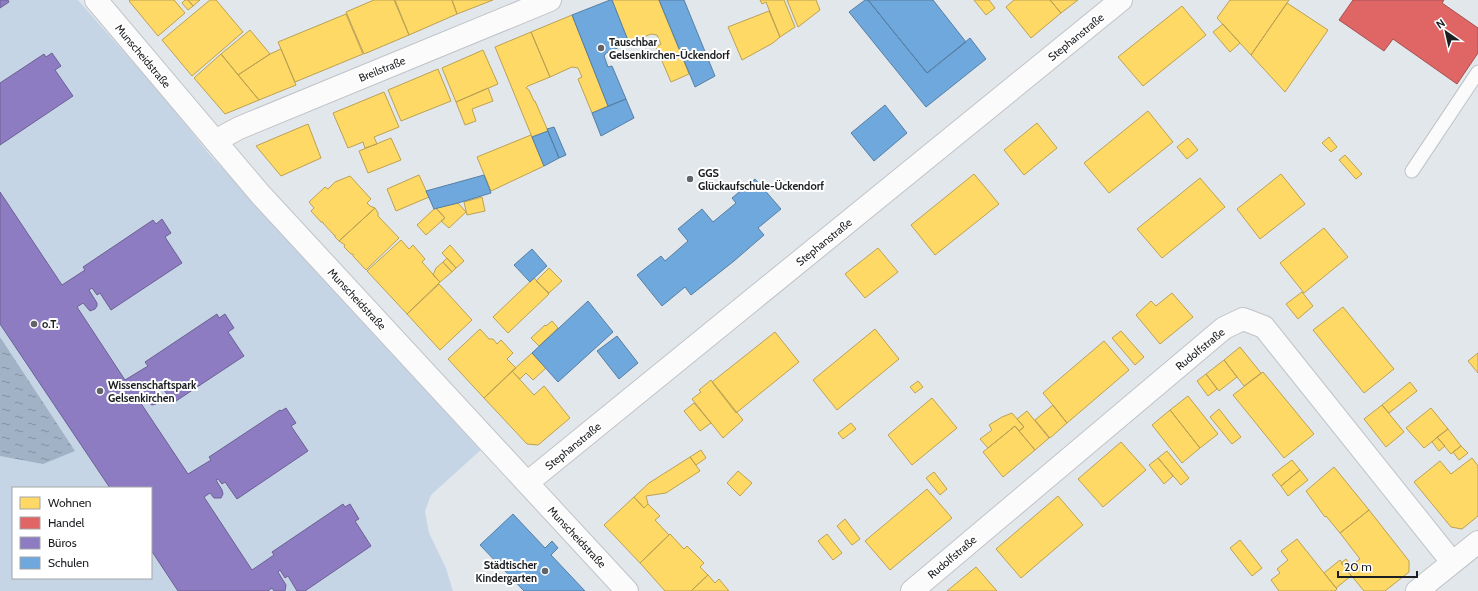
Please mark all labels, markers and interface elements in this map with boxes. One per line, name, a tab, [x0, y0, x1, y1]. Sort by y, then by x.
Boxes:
street label: Stephanstraße	[1045, 10, 1107, 64]
north arrow	[1426, 12, 1466, 52]
text: N	[1433, 16, 1448, 32]
street label: Munscheidstraße	[112, 21, 174, 91]
place label: Tauschbar Gelsenkirchen-Ückendorf	[609, 35, 730, 62]
marker: Tauschbar Gelsenkirchen-Ückendorf	[596, 43, 606, 53]
street label: Breilstraße	[357, 53, 408, 85]
place label: GGS Glückaufschule-Ückendorf	[698, 166, 824, 193]
marker: GGS Glückaufschule-Ückendorf	[685, 174, 695, 184]
street label: Stephanstraße	[793, 215, 855, 269]
street label: Munscheidstraße	[325, 265, 389, 333]
place label: o.T.	[42, 317, 58, 331]
marker: o.T.	[29, 319, 39, 329]
street label: Rudolfstraße	[1172, 325, 1228, 373]
place label: Wissenschaftspark Gelsenkirchen	[108, 378, 197, 405]
marker: Wissenschaftspark Gelsenkirchen	[95, 386, 105, 396]
street label: Stephanstraße	[542, 419, 604, 473]
legend	[12, 487, 152, 579]
text: Wohnen	[48, 495, 92, 510]
street label: Munscheidstraße	[545, 503, 609, 571]
text: Handel	[48, 515, 85, 530]
street label: Rudolfstraße	[925, 532, 980, 581]
text: Büros	[48, 535, 77, 550]
scale bar	[1338, 553, 1417, 579]
text: Schulen	[48, 555, 89, 570]
place label: Städtischer Kindergarten	[475, 558, 537, 585]
text: 20 m	[1344, 559, 1372, 574]
marker: Städtischer Kindergarten	[540, 566, 550, 576]

